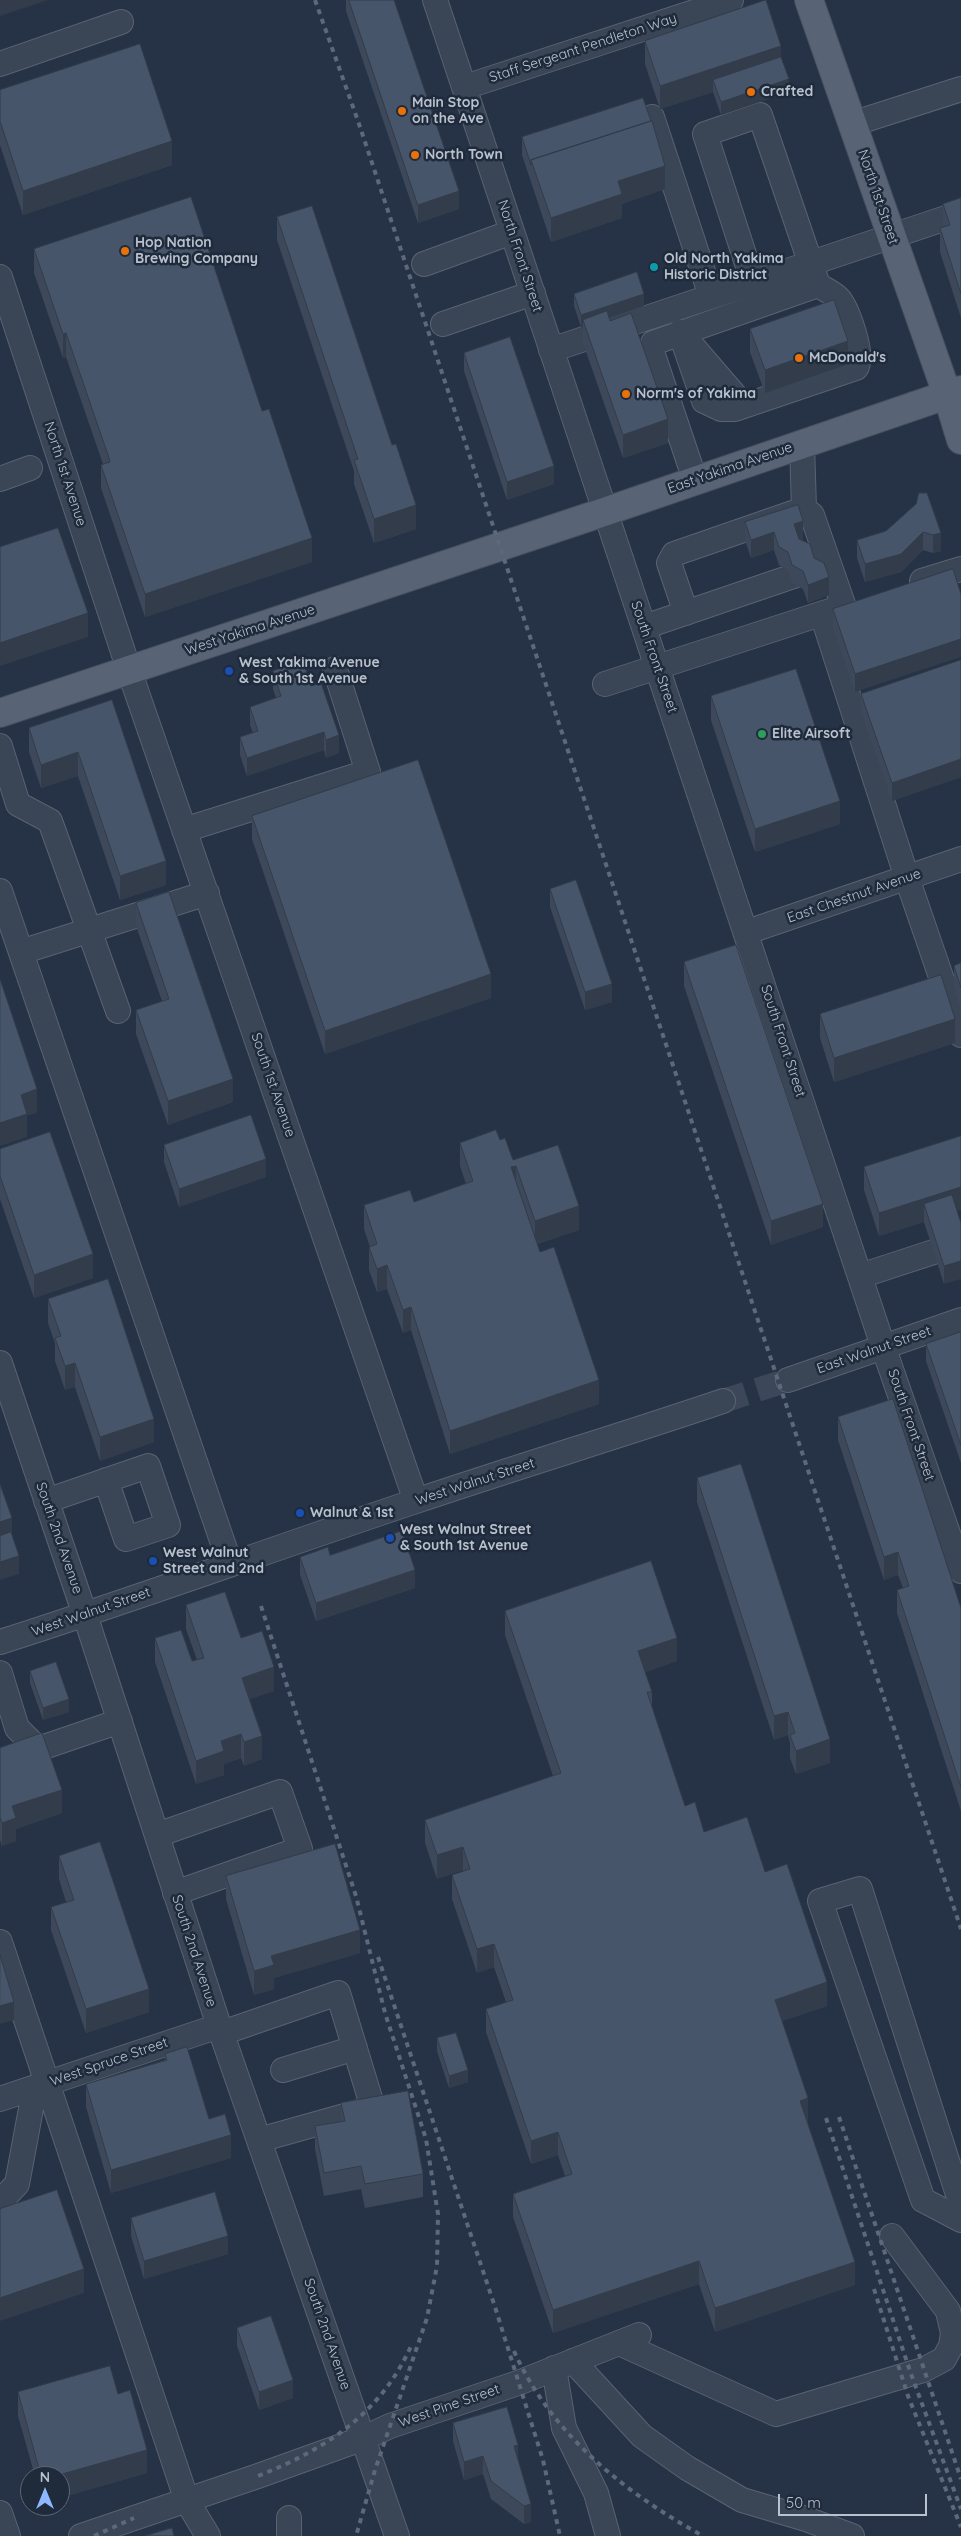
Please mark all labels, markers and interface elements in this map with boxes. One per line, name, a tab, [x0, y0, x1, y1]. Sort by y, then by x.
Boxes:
street label: Staff Sergeant Pendleton Way	[487, 10, 679, 86]
place label: Crafted	[761, 84, 813, 100]
marker: Crafted	[745, 86, 757, 98]
place label: Main Stop on the Ave	[412, 95, 484, 128]
marker: Main Stop on the Ave	[396, 105, 408, 117]
place label: North Town	[425, 147, 503, 163]
street label: North 1st Street	[854, 147, 902, 247]
marker: North Town	[409, 149, 421, 161]
street label: North Front Street	[494, 198, 546, 314]
place label: Hop Nation Brewing Company	[135, 235, 258, 268]
marker: Hop Nation Brewing Company	[119, 245, 131, 257]
place label: Old North Yakima Historic District	[664, 251, 784, 284]
marker: Old North Yakima Historic District	[648, 261, 660, 273]
place label: McDonald's	[809, 350, 886, 366]
marker: McDonald's	[793, 352, 805, 364]
place label: Norm's of Yakima	[636, 386, 756, 402]
marker: Norm's of Yakima	[620, 388, 632, 400]
street label: North 1st Avenue	[40, 420, 90, 528]
street label: East Yakima Avenue	[665, 439, 795, 497]
street label: South Front Street	[627, 599, 681, 715]
street label: West Yakima Avenue	[183, 601, 317, 659]
place label: West Yakima Avenue & South 1st Avenue	[239, 655, 380, 688]
marker: West Yakima Avenue & South 1st Avenue	[223, 665, 235, 677]
place label: Elite Airsoft	[772, 726, 851, 742]
marker: Elite Airsoft	[756, 728, 768, 740]
street label: East Chestnut Avenue	[785, 865, 923, 927]
street label: South Front Street	[757, 983, 809, 1099]
street label: South 1st Avenue	[247, 1031, 299, 1139]
street label: East Walnut Street	[815, 1323, 933, 1377]
street label: South Front Street	[884, 1367, 938, 1483]
street label: West Walnut Street	[413, 1455, 537, 1509]
street label: South 2nd Avenue	[32, 1480, 86, 1596]
place label: Walnut & 1st	[310, 1505, 394, 1521]
marker: Walnut & 1st	[294, 1507, 306, 1519]
place label: West Walnut Street & South 1st Avenue	[400, 1522, 532, 1554]
marker: West Walnut Street & South 1st Avenue	[384, 1532, 396, 1544]
place label: West Walnut Street and 2nd	[163, 1545, 264, 1578]
marker: West Walnut Street and 2nd	[147, 1555, 159, 1567]
street label: West Walnut Street	[29, 1584, 153, 1640]
street label: South 2nd Avenue	[168, 1893, 220, 2009]
street label: West Spruce Street	[48, 2034, 170, 2090]
street label: South 2nd Avenue	[300, 2276, 354, 2392]
street label: West Pine Street	[396, 2381, 502, 2431]
north arrow	[20, 2466, 70, 2516]
text: N	[40, 2468, 50, 2486]
scale bar	[781, 2484, 930, 2516]
text: 50 m	[786, 2493, 821, 2512]

